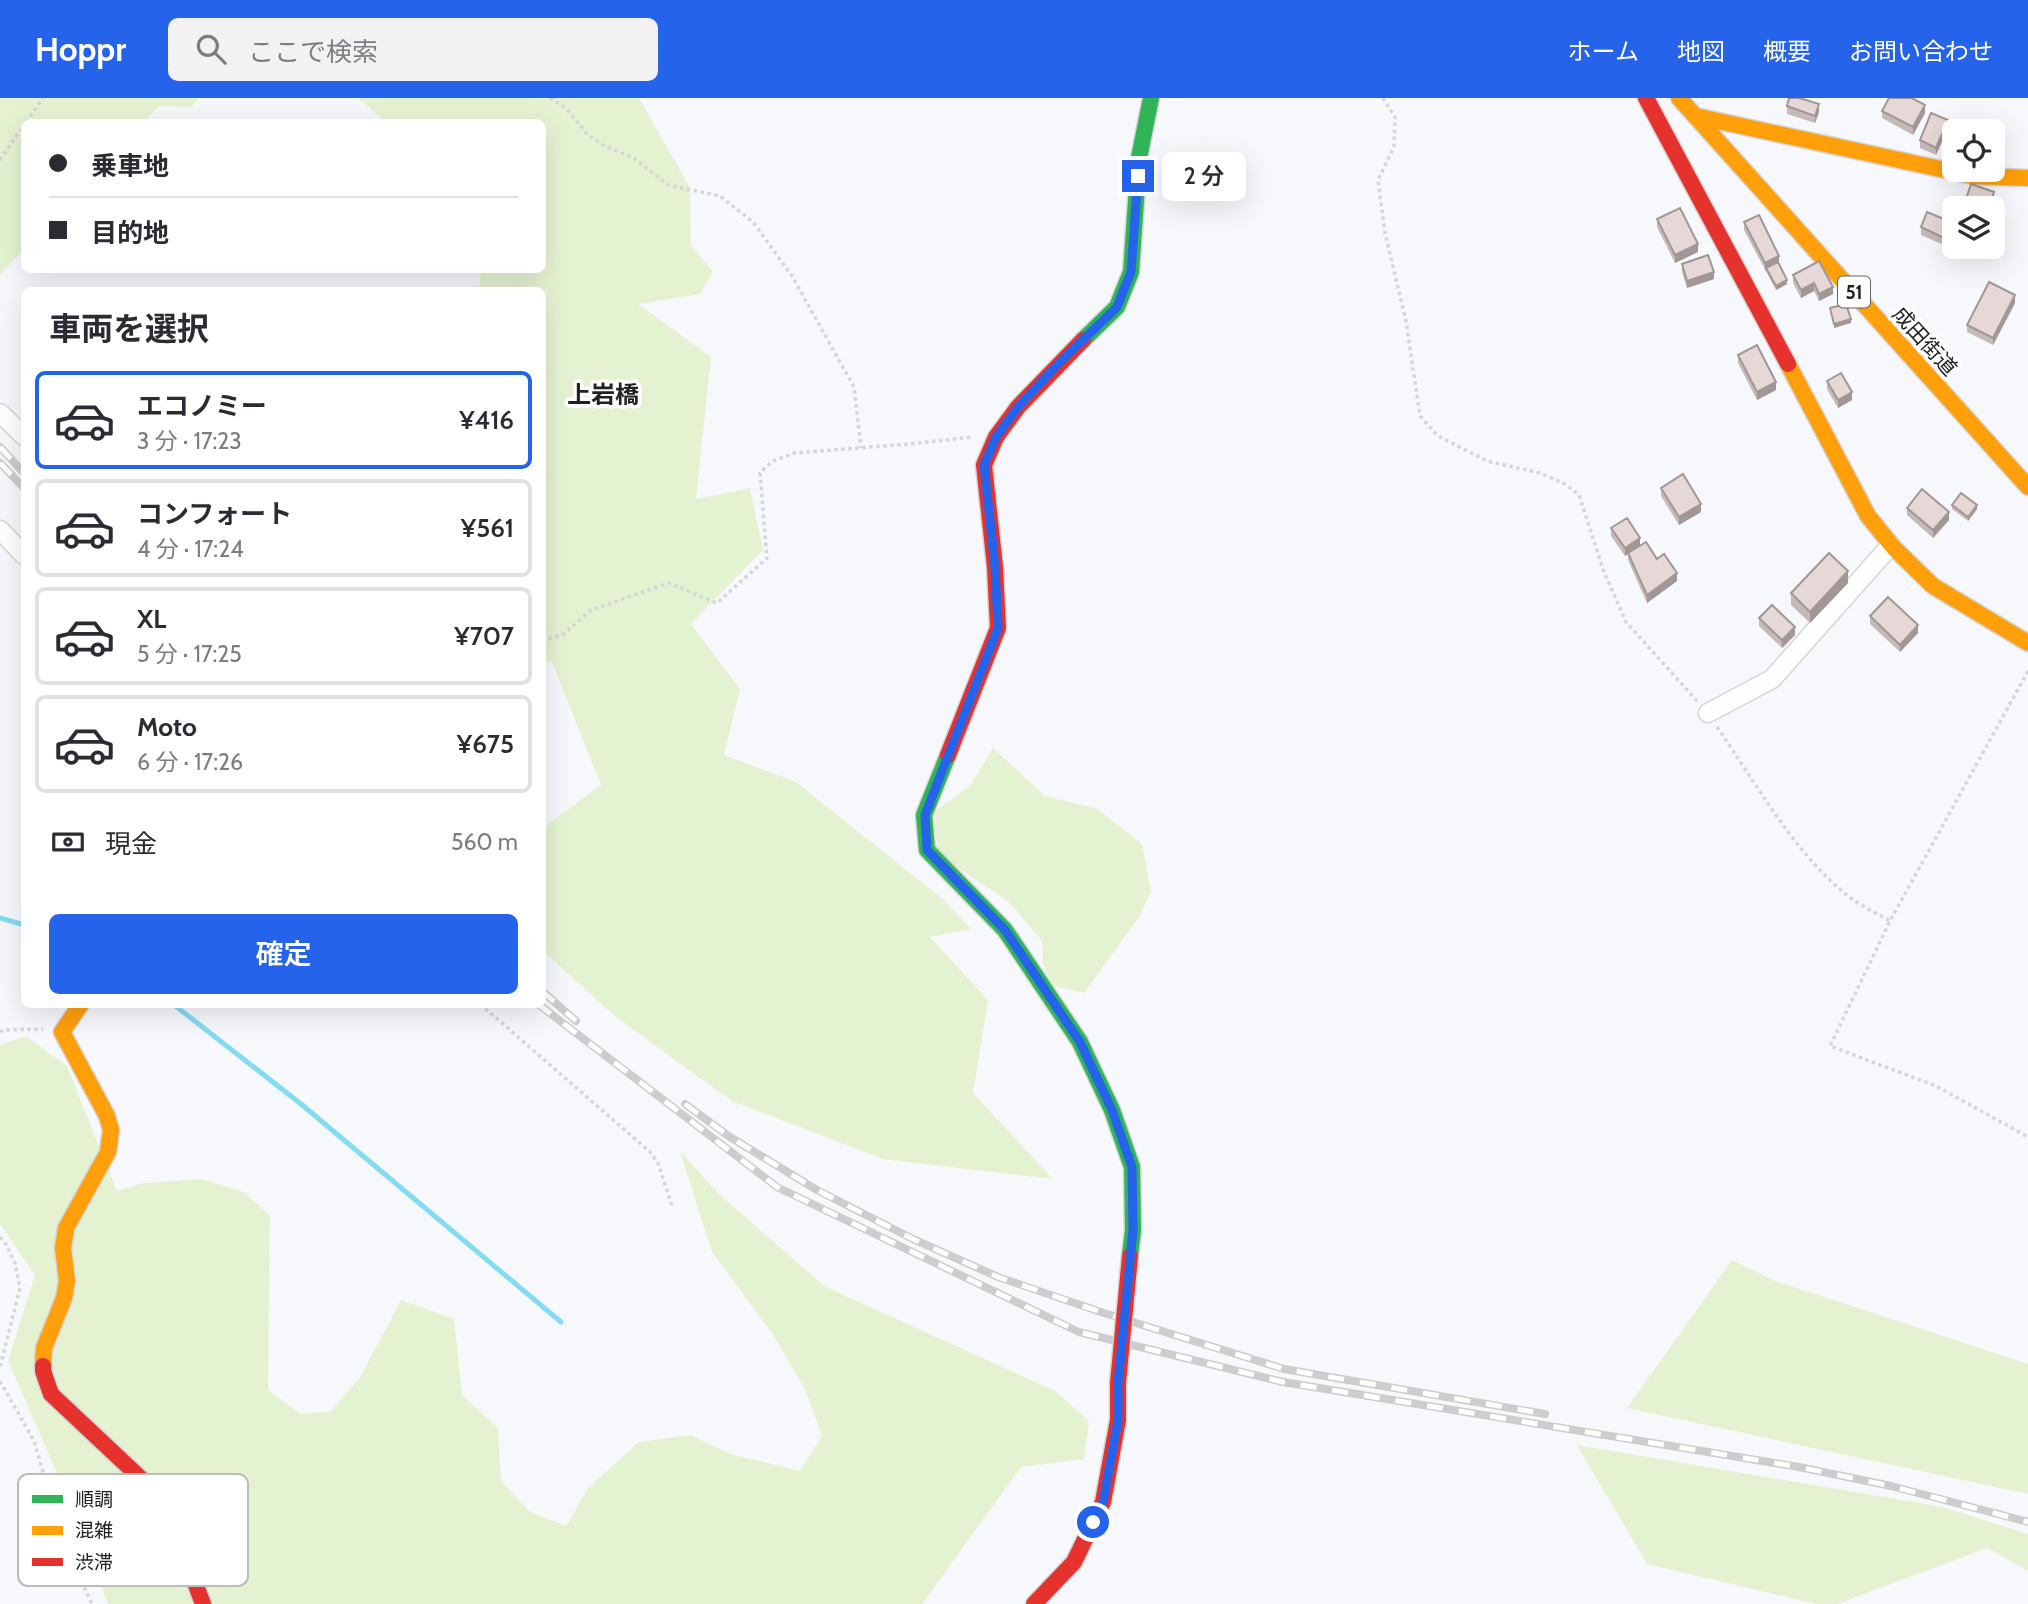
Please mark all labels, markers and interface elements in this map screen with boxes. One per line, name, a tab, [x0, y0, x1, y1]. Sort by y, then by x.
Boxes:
search box	[168, 18, 658, 81]
text: Hoppr	[35, 29, 126, 69]
icon: search	[192, 30, 230, 68]
text: ここで検索	[248, 36, 378, 68]
text: ホーム	[1568, 37, 1639, 66]
text: 地図	[1677, 37, 1725, 66]
text: 概要	[1763, 37, 1811, 66]
text: お問い合わせ	[1849, 37, 1993, 66]
map controls	[1942, 119, 2005, 259]
button: locate	[1942, 119, 2005, 182]
text: 乗車地	[91, 150, 169, 182]
callout: 2 分	[1162, 152, 1246, 200]
route end	[1122, 160, 1154, 192]
text: 2 分	[1184, 162, 1224, 190]
button: layers	[1942, 196, 2005, 259]
text: 目的地	[91, 217, 169, 249]
road number: 51	[1838, 276, 1870, 308]
street label: 成田街道	[1888, 301, 1962, 381]
text: 車両を選択	[49, 309, 209, 348]
district label: 上岩橋	[567, 380, 639, 409]
icon: car	[53, 389, 116, 452]
text: エコノミー	[137, 390, 267, 422]
text: ¥416	[459, 404, 514, 436]
text: 3 分 · 17:23	[137, 427, 242, 455]
icon: car	[53, 497, 116, 560]
text: コンフォート	[137, 498, 292, 530]
text: ¥561	[461, 512, 514, 544]
text: 4 分 · 17:24	[137, 535, 244, 563]
text: XL	[137, 603, 166, 635]
icon: car	[53, 605, 116, 668]
text: ¥707	[454, 620, 514, 652]
text: 5 分 · 17:25	[137, 640, 242, 668]
text: Moto	[137, 711, 197, 743]
icon: car	[53, 713, 116, 776]
text: ¥675	[457, 728, 514, 760]
text: 6 分 · 17:26	[137, 748, 243, 776]
icon: cash	[49, 823, 87, 861]
text: 現金	[105, 828, 157, 860]
text: 560 m	[451, 828, 518, 856]
button: 確定	[49, 914, 518, 994]
legend	[18, 1474, 248, 1586]
text: 順調	[75, 1488, 113, 1511]
route start	[1077, 1506, 1109, 1538]
text: 混雑	[75, 1519, 113, 1542]
text: 渋滞	[75, 1551, 113, 1574]

